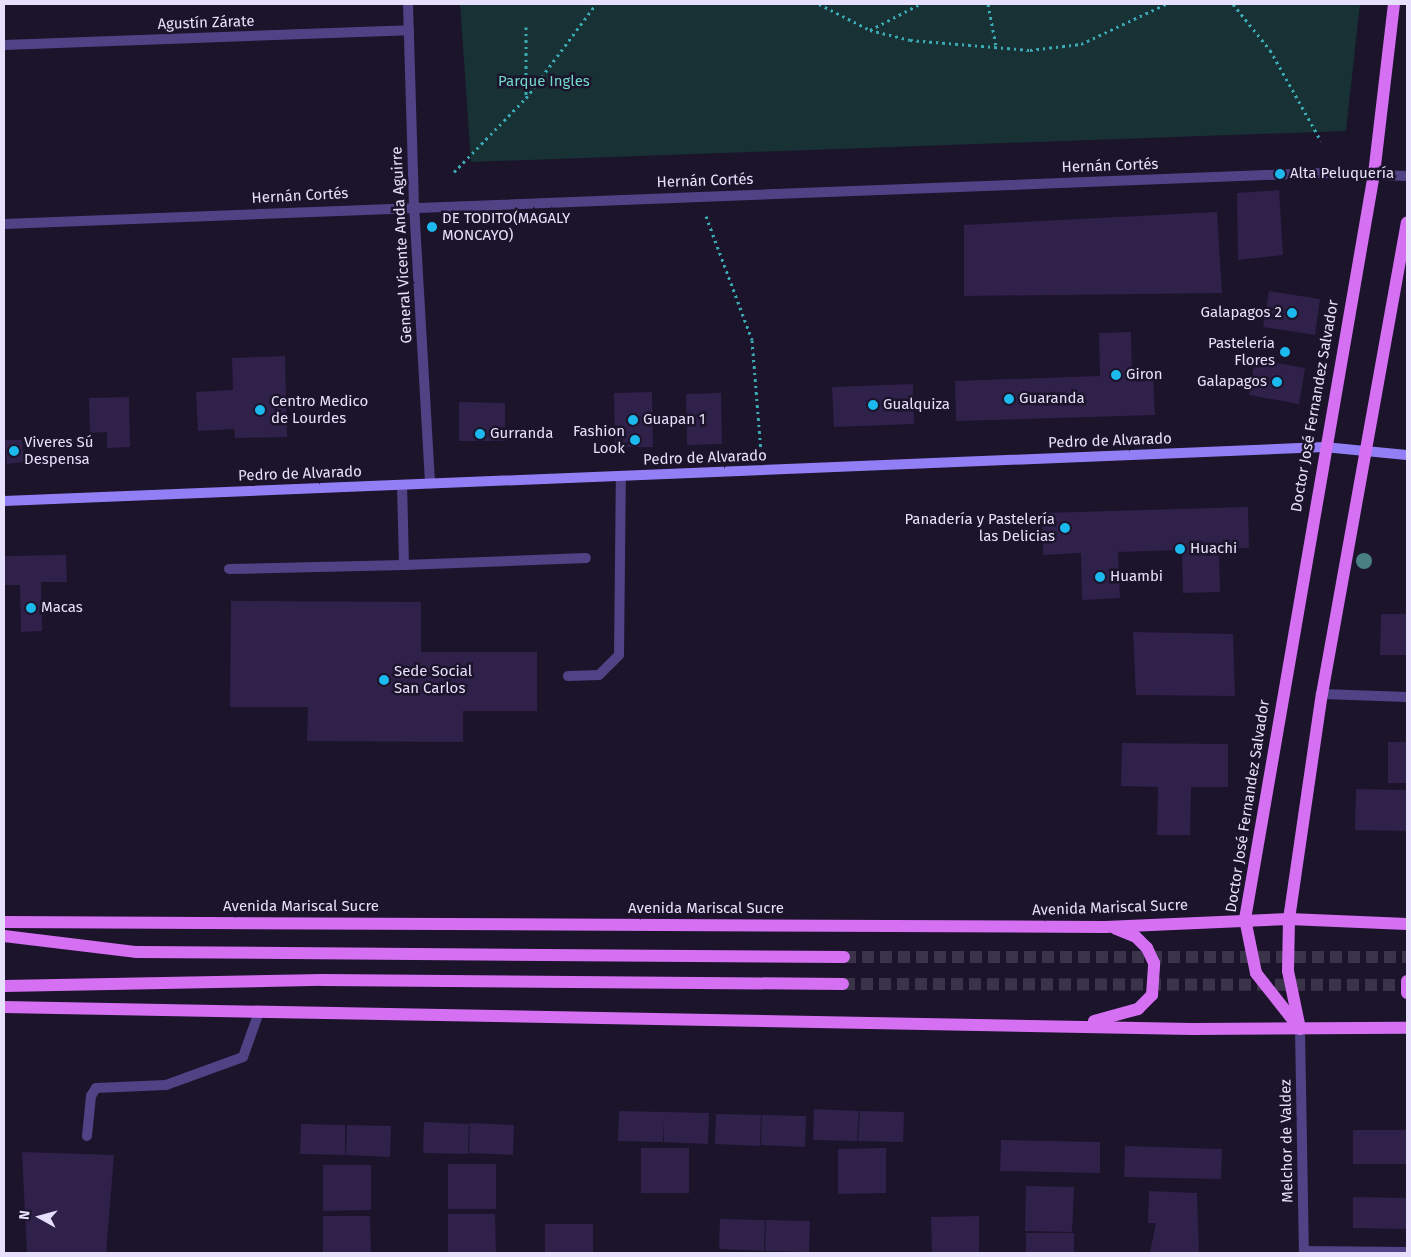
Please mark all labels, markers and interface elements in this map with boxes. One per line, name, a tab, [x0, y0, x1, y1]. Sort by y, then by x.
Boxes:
street label: Agustín Zárate	[157, 12, 255, 34]
park label: Parque Ingles	[498, 73, 590, 91]
street label: General Vicente Anda Aguirre	[388, 146, 416, 344]
street label: Hernán Cortés	[1061, 155, 1159, 177]
place label: Alta Peluquería	[1290, 165, 1394, 183]
marker: Alta Peluquería	[1274, 168, 1286, 180]
street label: Hernán Cortés	[656, 170, 754, 192]
street label: Hernán Cortés	[251, 184, 349, 208]
place label: DE TODITO(MAGALY MONCAYO)	[442, 209, 570, 244]
marker: DE TODITO(MAGALY MONCAYO)	[426, 221, 438, 233]
street label: Doctor José Fernandez Salvador	[1287, 298, 1343, 514]
place label: Galapagos 2	[1201, 304, 1282, 322]
marker: Galapagos 2	[1286, 307, 1298, 319]
place label: Pastelería Flores	[1208, 334, 1275, 369]
marker: Pastelería Flores	[1279, 346, 1291, 358]
place label: Giron	[1126, 366, 1163, 384]
marker: Giron	[1110, 369, 1122, 381]
place label: Galapagos	[1197, 373, 1267, 391]
marker: Galapagos	[1271, 376, 1283, 388]
place label: Guaranda	[1019, 390, 1085, 408]
place label: Centro Medico de Lourdes	[271, 392, 368, 427]
marker: Guaranda	[1003, 393, 1015, 405]
place label: Gualquiza	[883, 396, 950, 414]
marker: Gualquiza	[867, 399, 879, 411]
marker: Centro Medico de Lourdes	[253, 403, 267, 417]
place label: Guapan 1	[643, 411, 706, 429]
marker: Guapan 1	[627, 414, 639, 426]
place label: Fashion Look	[573, 422, 625, 457]
place label: Gurranda	[490, 425, 553, 443]
marker: Gurranda	[474, 428, 486, 440]
street label: Pedro de Alvarado	[1048, 430, 1172, 452]
place label: Viveres Sú Despensa	[24, 433, 93, 468]
marker: Fashion Look	[629, 434, 641, 446]
marker: Viveres Sú Despensa	[8, 445, 20, 457]
street label: Pedro de Alvarado	[643, 447, 767, 469]
street label: Pedro de Alvarado	[238, 463, 362, 485]
place label: Panadería y Pastelería las Delicias	[904, 510, 1055, 545]
marker: Panadería y Pastelería las Delicias	[1059, 522, 1071, 534]
place label: Huachi	[1190, 540, 1237, 558]
marker: Huachi	[1174, 543, 1186, 555]
place label: Huambi	[1110, 568, 1163, 586]
marker: Huambi	[1094, 571, 1106, 583]
place label: Macas	[41, 599, 83, 617]
marker: Macas	[25, 602, 37, 614]
place label: Sede Social San Carlos	[394, 662, 472, 697]
marker: Sede Social San Carlos	[378, 674, 390, 686]
street label: Doctor José Fernandez Salvador	[1222, 698, 1274, 914]
street label: Avenida Mariscal Sucre	[1032, 896, 1188, 920]
street label: Avenida Mariscal Sucre	[223, 898, 379, 916]
street label: Avenida Mariscal Sucre	[628, 900, 784, 918]
street label: Melchor de Valdez	[1277, 1079, 1297, 1203]
north arrow	[15, 1192, 65, 1242]
text: N	[16, 1209, 34, 1221]

